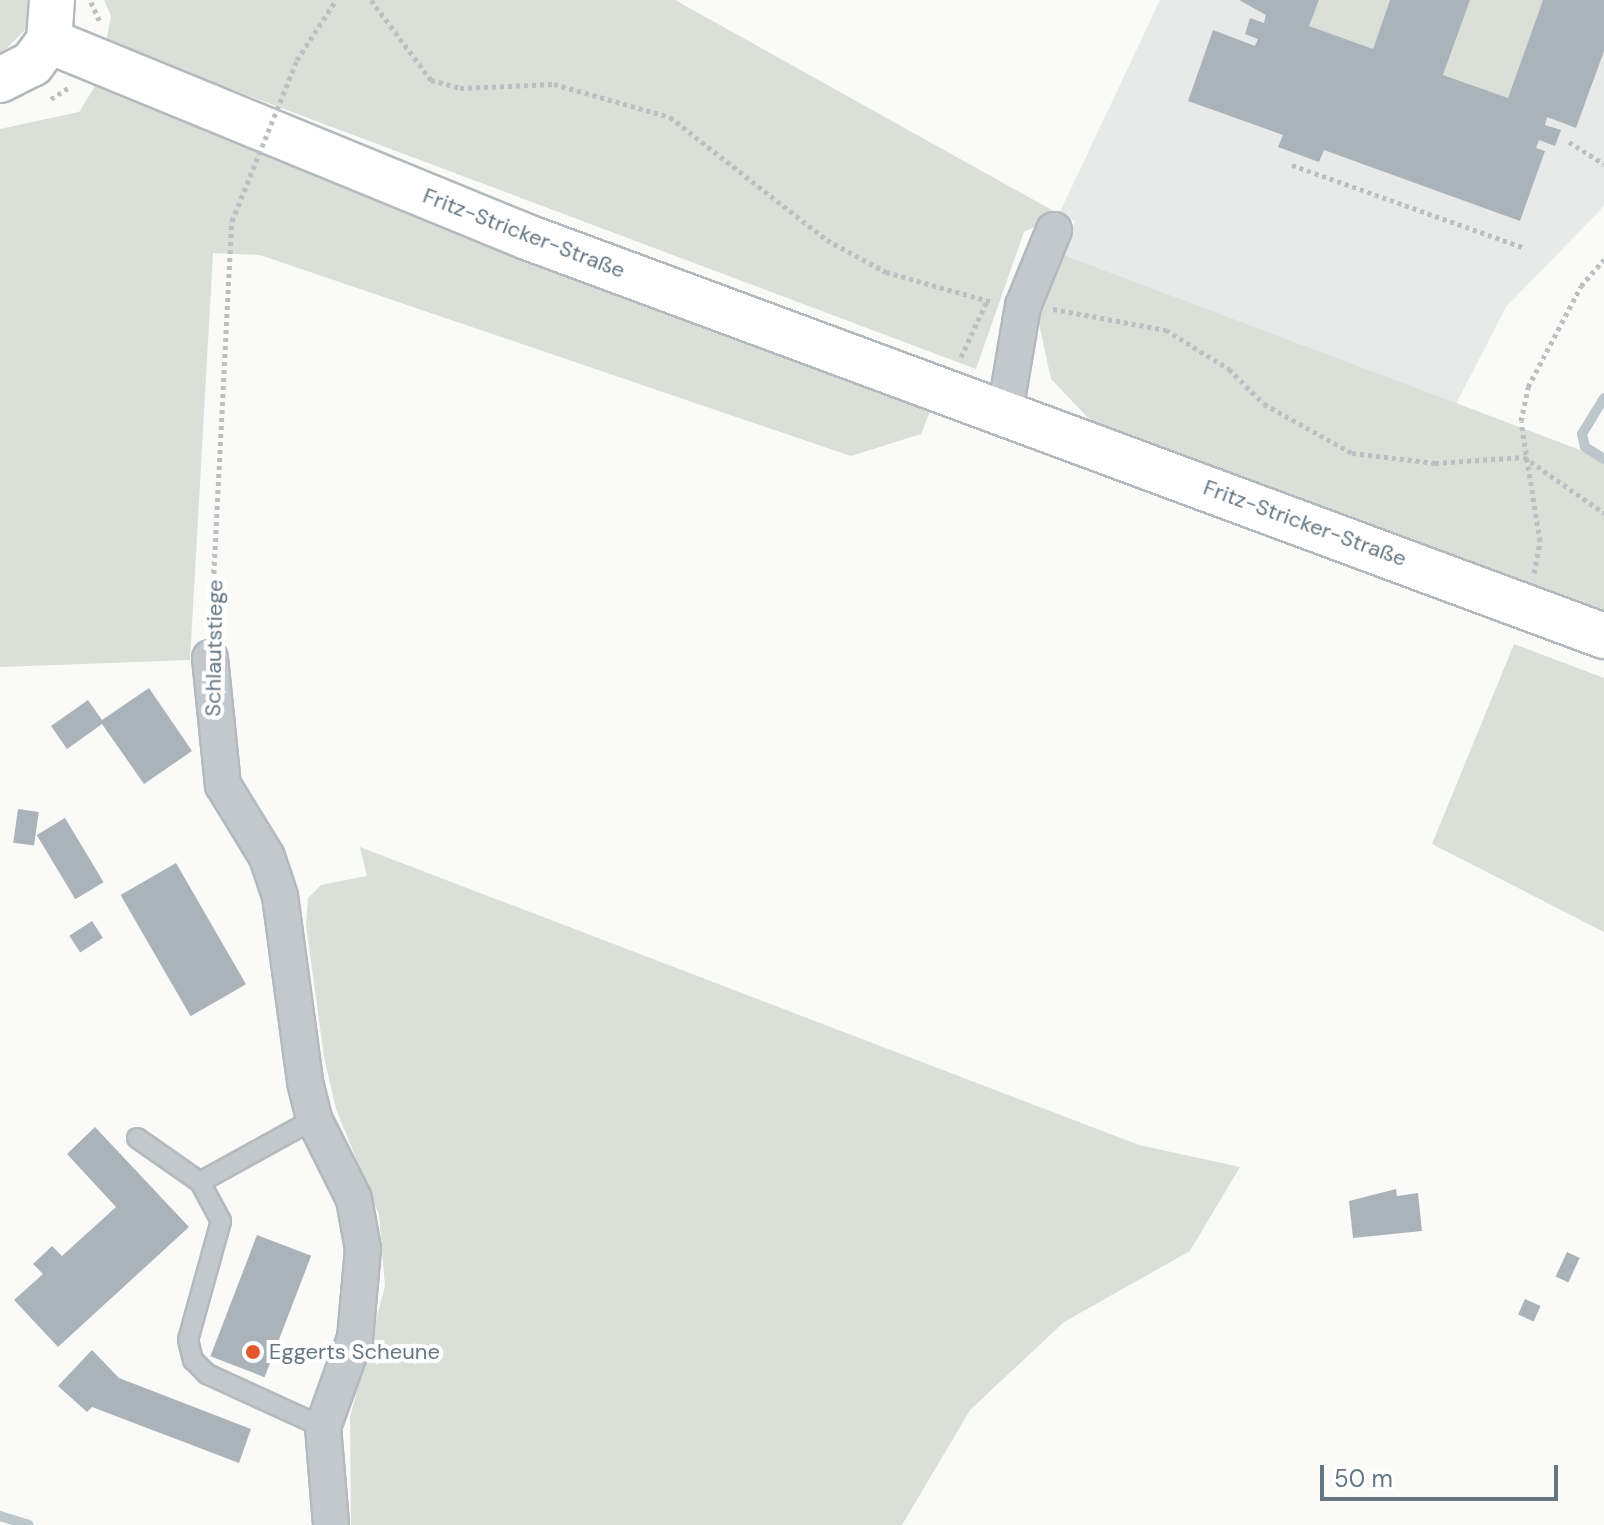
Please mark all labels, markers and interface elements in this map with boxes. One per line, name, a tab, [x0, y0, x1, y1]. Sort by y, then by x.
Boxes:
street label: Fritz-Stricker-Straße	[419, 182, 629, 284]
street label: Fritz-Stricker-Straße	[1200, 474, 1410, 572]
street label: Schlautstiege	[200, 579, 228, 717]
place label: Eggerts Scheune	[269, 1339, 440, 1365]
marker: Eggerts Scheune	[244, 1343, 262, 1361]
scale bar	[1324, 1449, 1562, 1499]
text: 50 m	[1334, 1463, 1393, 1494]

